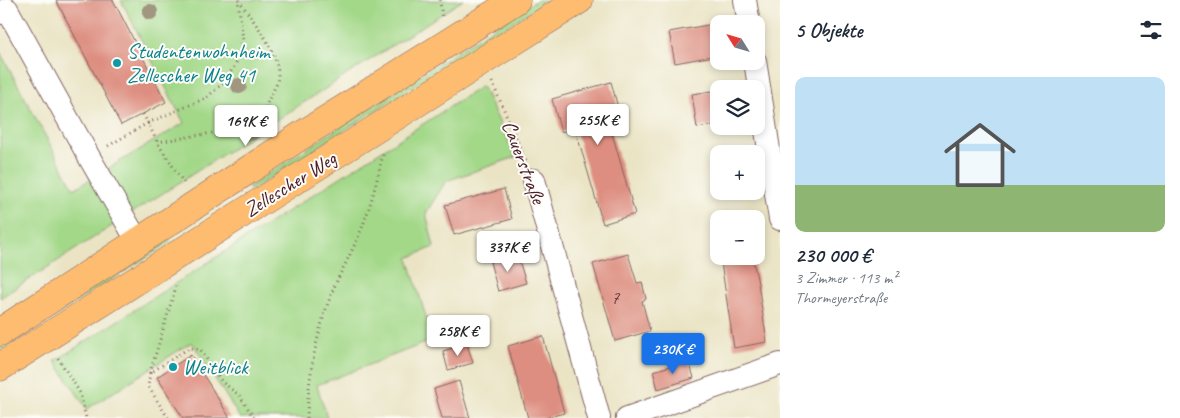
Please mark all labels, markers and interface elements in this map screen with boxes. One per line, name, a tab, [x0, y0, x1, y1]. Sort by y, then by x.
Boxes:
north arrow	[710, 15, 765, 70]
map controls	[710, 15, 765, 265]
icon: filters	[1137, 16, 1165, 44]
text: 5 Objekte	[795, 17, 862, 43]
place label: Studentenwohnheim Zellescher Weg 41	[127, 38, 272, 88]
marker: Studentenwohnheim Zellescher Weg 41	[111, 57, 123, 69]
button: layers	[710, 80, 765, 135]
pin: 169K €	[205, 104, 287, 147]
pin: 255K €	[557, 104, 639, 146]
text: 255K €	[578, 110, 618, 130]
icon: home	[935, 110, 1025, 200]
text: 169K €	[226, 111, 266, 131]
street label: Cauerstraße	[496, 117, 553, 209]
street label: Zellescher Weg	[239, 145, 342, 223]
button: +	[710, 145, 765, 200]
button: −	[710, 210, 765, 265]
pin: 337K €	[467, 230, 549, 273]
text: 337K €	[488, 237, 528, 257]
text: 230 000 €	[795, 242, 871, 268]
text: 3 Zimmer · 113 m²	[795, 268, 897, 288]
house number: 7	[611, 286, 621, 310]
text: Thormeyerstraße	[795, 288, 887, 308]
pin: 258K €	[417, 314, 499, 357]
text: 258K €	[438, 321, 478, 341]
pin: 230K €	[632, 332, 714, 375]
text: 230K €	[653, 339, 693, 359]
place label: Weitblick	[183, 354, 249, 380]
marker: Weitblick	[167, 361, 179, 373]

